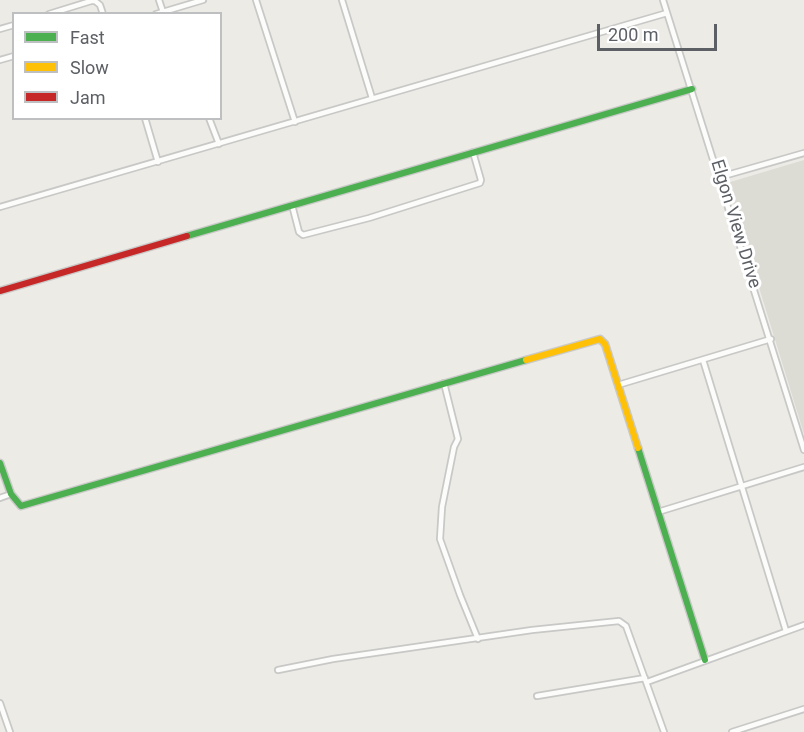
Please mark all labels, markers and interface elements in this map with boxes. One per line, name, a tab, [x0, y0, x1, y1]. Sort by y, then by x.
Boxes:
legend	[12, 12, 222, 120]
scale bar	[600, 12, 720, 50]
text: 200 m	[608, 24, 659, 45]
text: Fast	[70, 27, 105, 48]
text: Slow	[70, 57, 109, 78]
text: Jam	[70, 87, 106, 108]
street label: Elgon View Drive	[705, 157, 765, 291]

